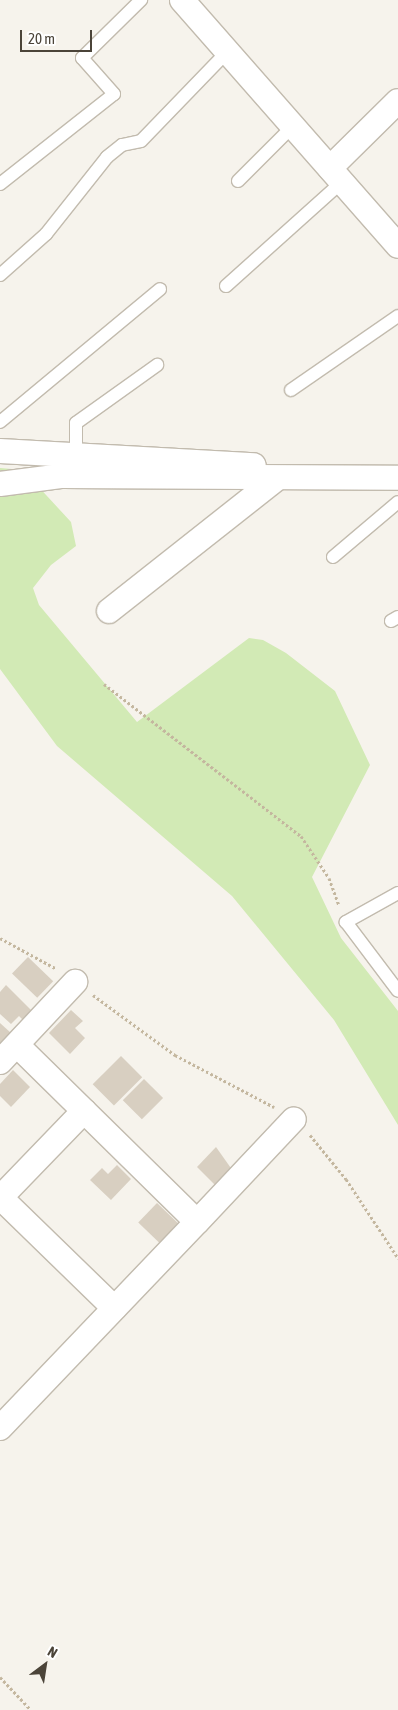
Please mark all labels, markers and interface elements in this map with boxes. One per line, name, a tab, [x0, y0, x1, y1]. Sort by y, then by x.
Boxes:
scale bar	[22, 20, 95, 52]
text: 20 m	[28, 30, 55, 47]
north arrow	[20, 1640, 70, 1690]
text: N	[45, 1643, 60, 1661]

